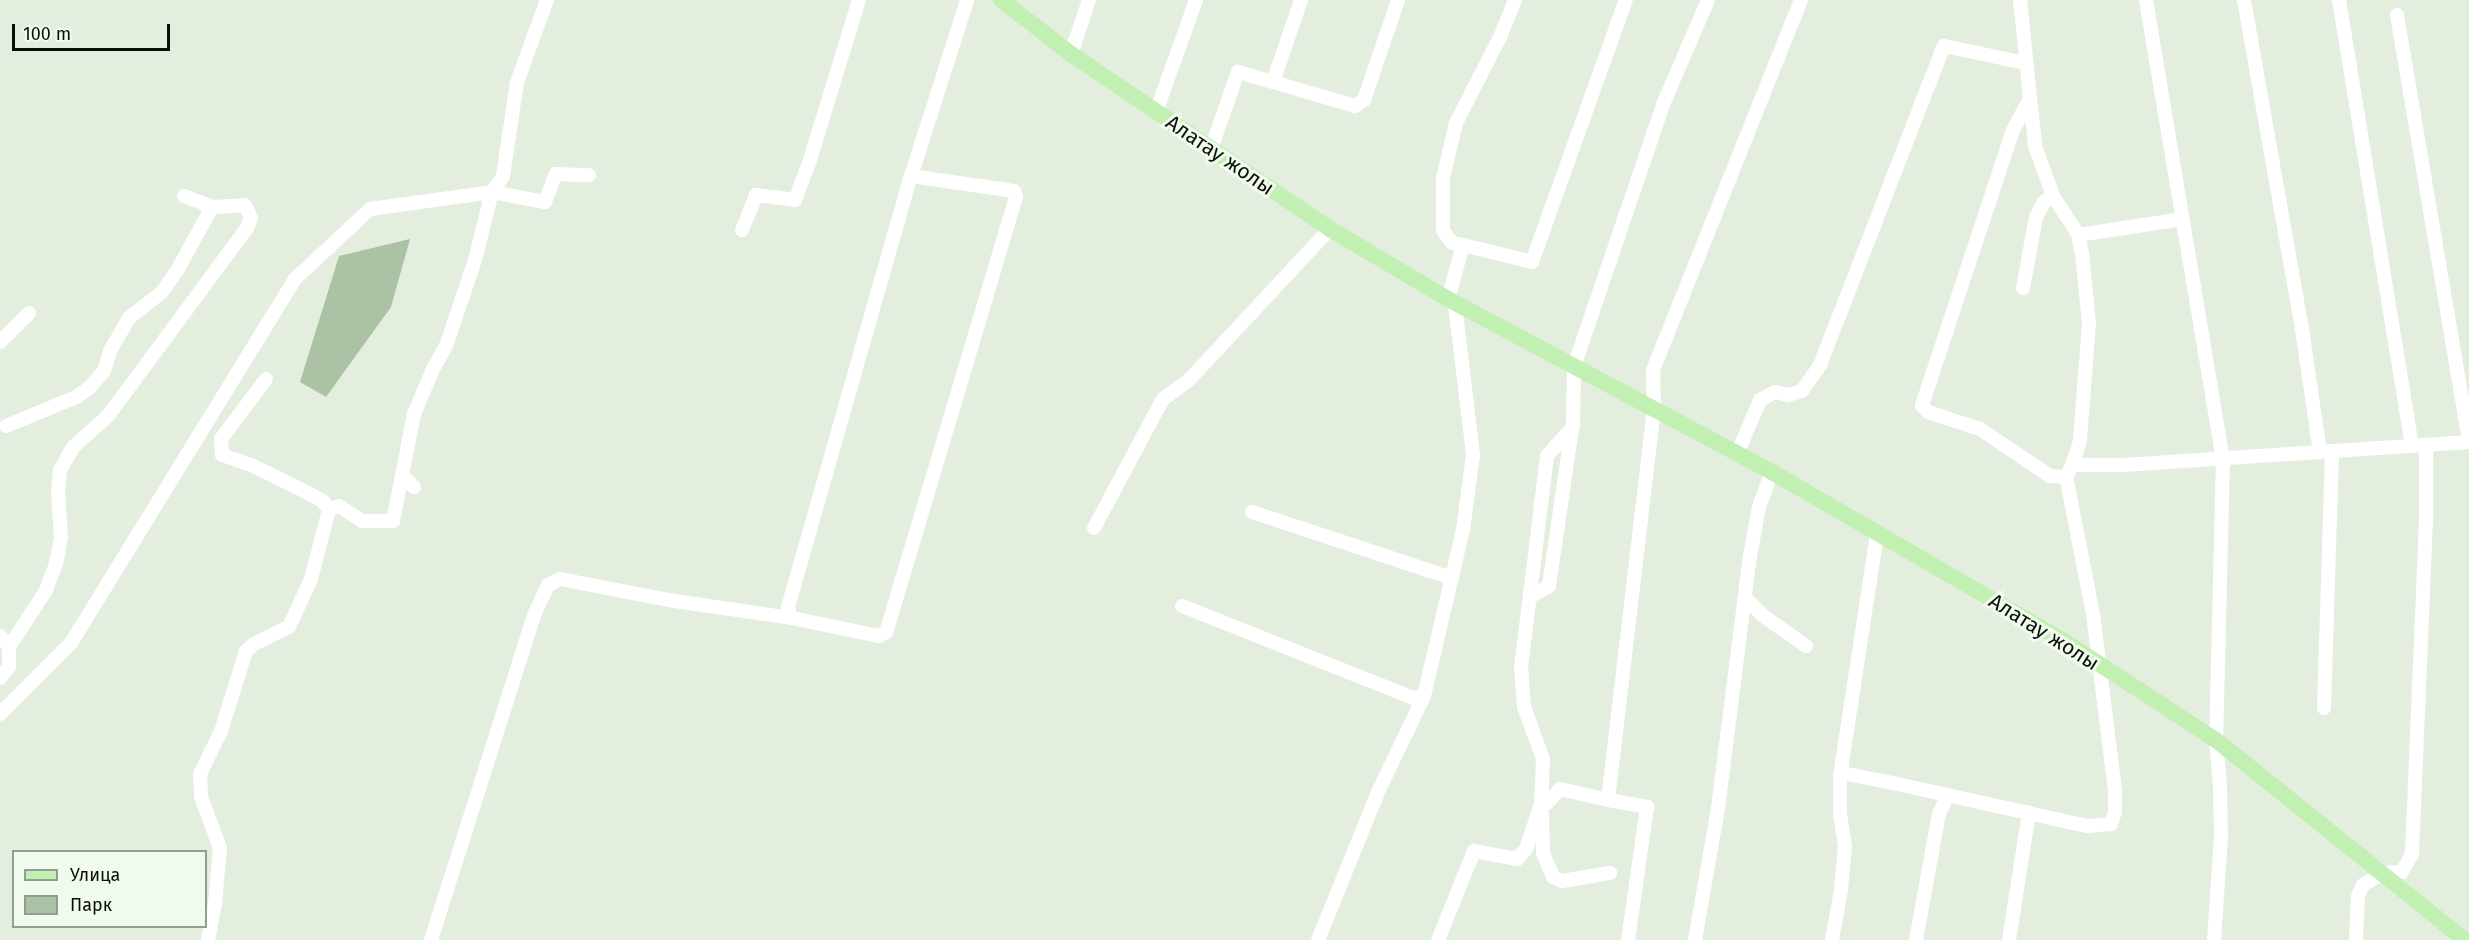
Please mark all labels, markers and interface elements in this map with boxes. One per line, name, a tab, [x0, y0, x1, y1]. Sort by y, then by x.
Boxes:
scale bar	[15, 12, 172, 50]
text: 100 m	[23, 23, 71, 45]
street label: Алатау жолы	[1161, 110, 1279, 200]
street label: Алатау жолы	[1984, 588, 2104, 676]
legend	[12, 850, 207, 928]
text: Улица	[70, 864, 120, 886]
text: Парк	[70, 894, 112, 916]

